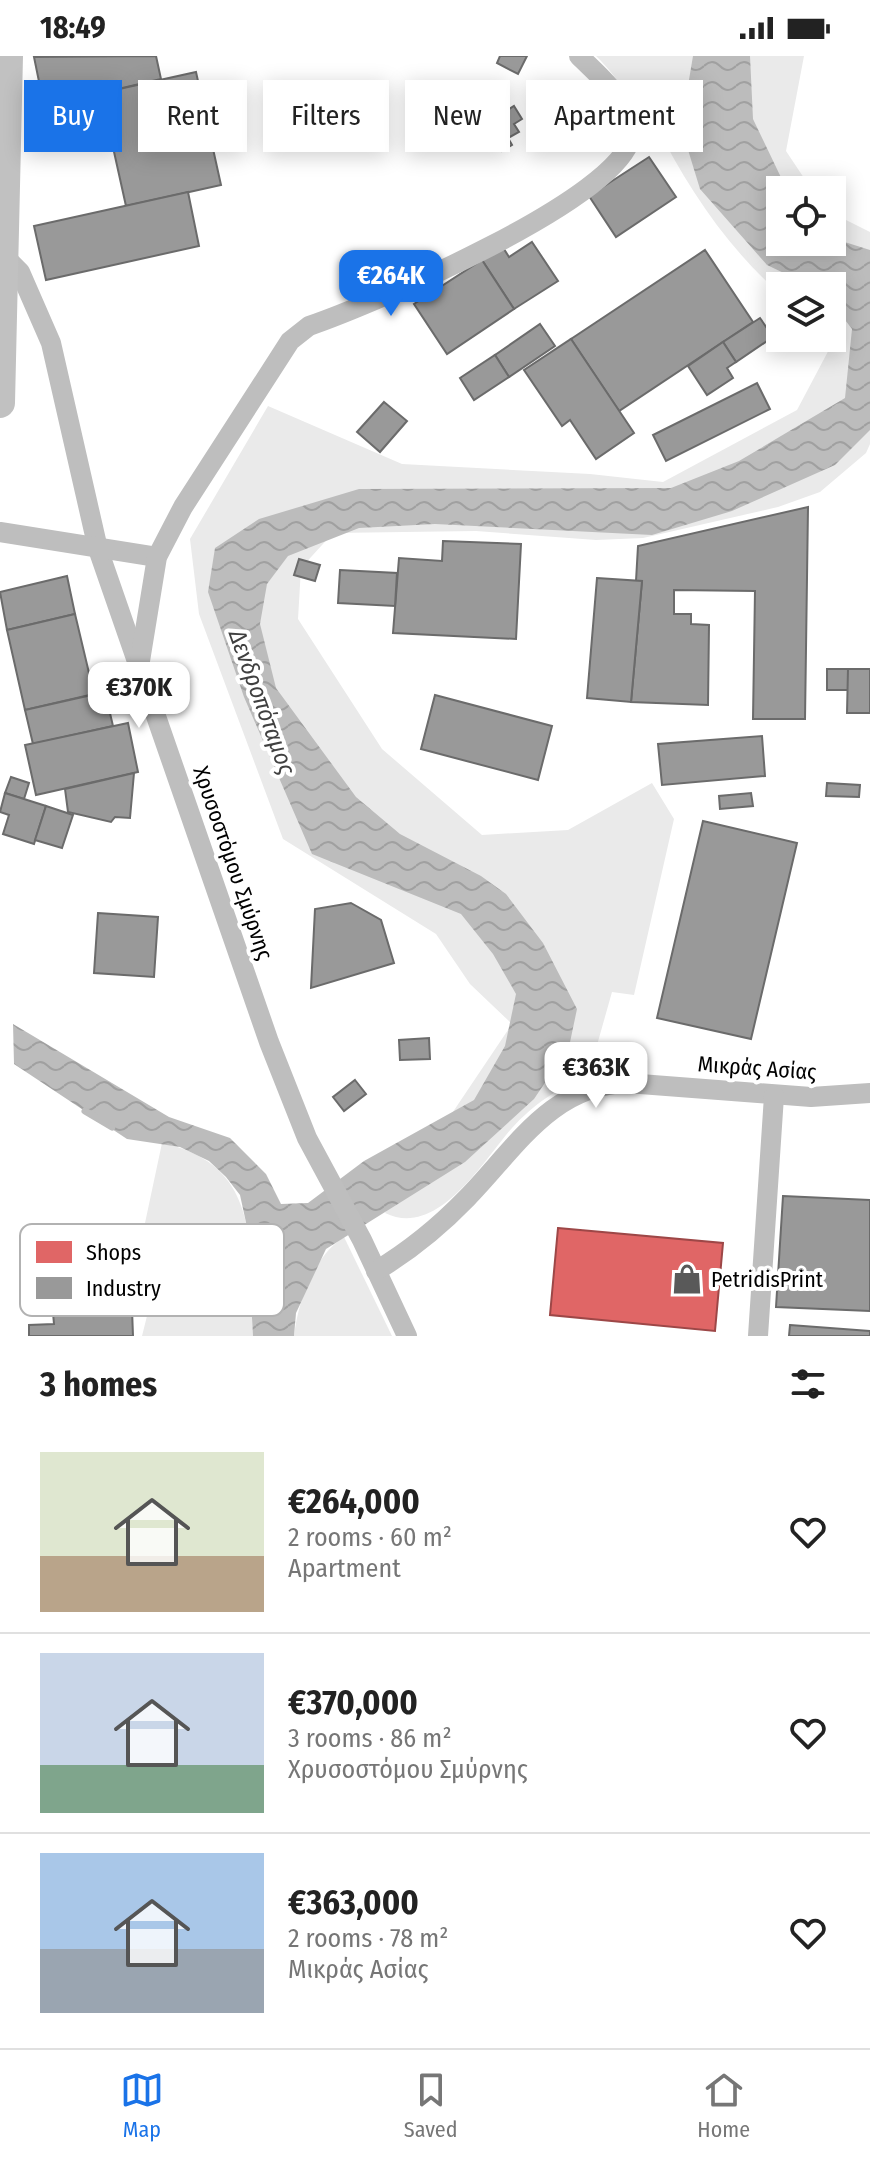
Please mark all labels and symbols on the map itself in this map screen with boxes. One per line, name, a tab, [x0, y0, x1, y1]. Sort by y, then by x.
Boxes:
pin: €264K	[335, 250, 447, 318]
water label: Δενδροπόταμος	[223, 625, 301, 779]
pin: €370K	[83, 662, 195, 730]
street label: Χρυσοστόμου Σμύρνης	[187, 763, 279, 963]
pin: €363K	[540, 1042, 652, 1110]
street label: Μικράς Ασίας	[697, 1050, 817, 1086]
legend	[20, 1224, 284, 1316]
text: Shops	[86, 1239, 141, 1266]
shop icon: PetridisPrint	[670, 1262, 704, 1296]
place label: PetridisPrint	[711, 1266, 824, 1293]
text: Industry	[86, 1275, 161, 1302]

